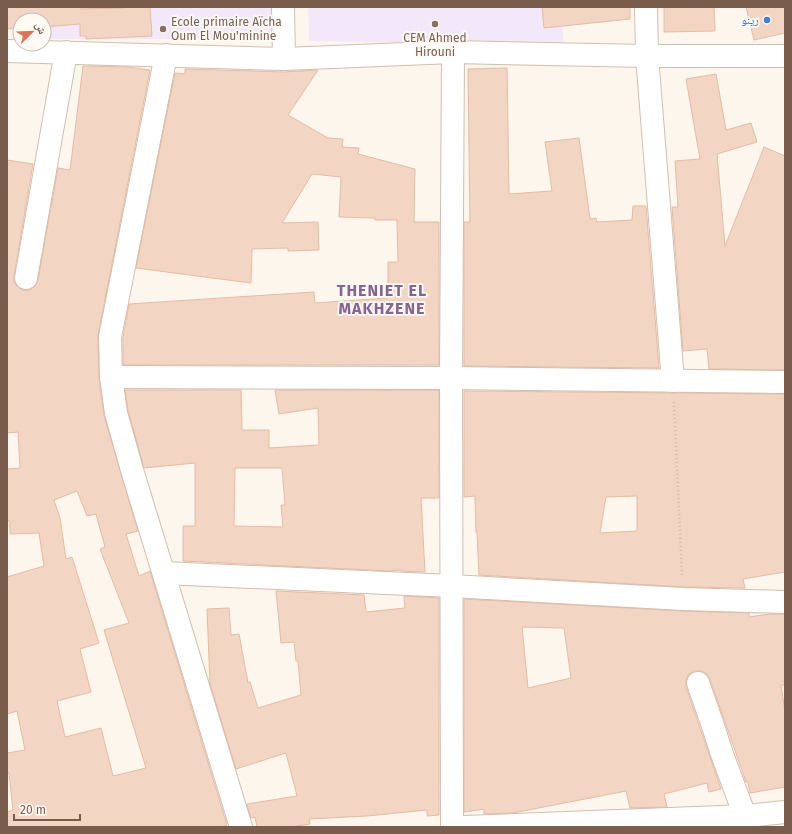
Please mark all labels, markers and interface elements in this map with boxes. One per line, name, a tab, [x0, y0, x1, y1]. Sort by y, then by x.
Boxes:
north arrow	[12, 12, 52, 52]
place label: رينو	[741, 13, 759, 27]
place label: Ecole primaire Aïcha Oum El Mou'minine	[171, 15, 282, 43]
marker: رينو	[762, 15, 772, 25]
marker: CEM Ahmed Hirouni	[430, 19, 440, 29]
text: ش	[32, 20, 49, 37]
marker: Ecole primaire Aïcha Oum El Mou'minine	[158, 24, 168, 34]
place label: CEM Ahmed Hirouni	[403, 31, 467, 59]
district label: THENIET EL MAKHZENE	[337, 281, 427, 318]
scale bar	[14, 796, 80, 822]
text: 20 m	[20, 803, 46, 817]

